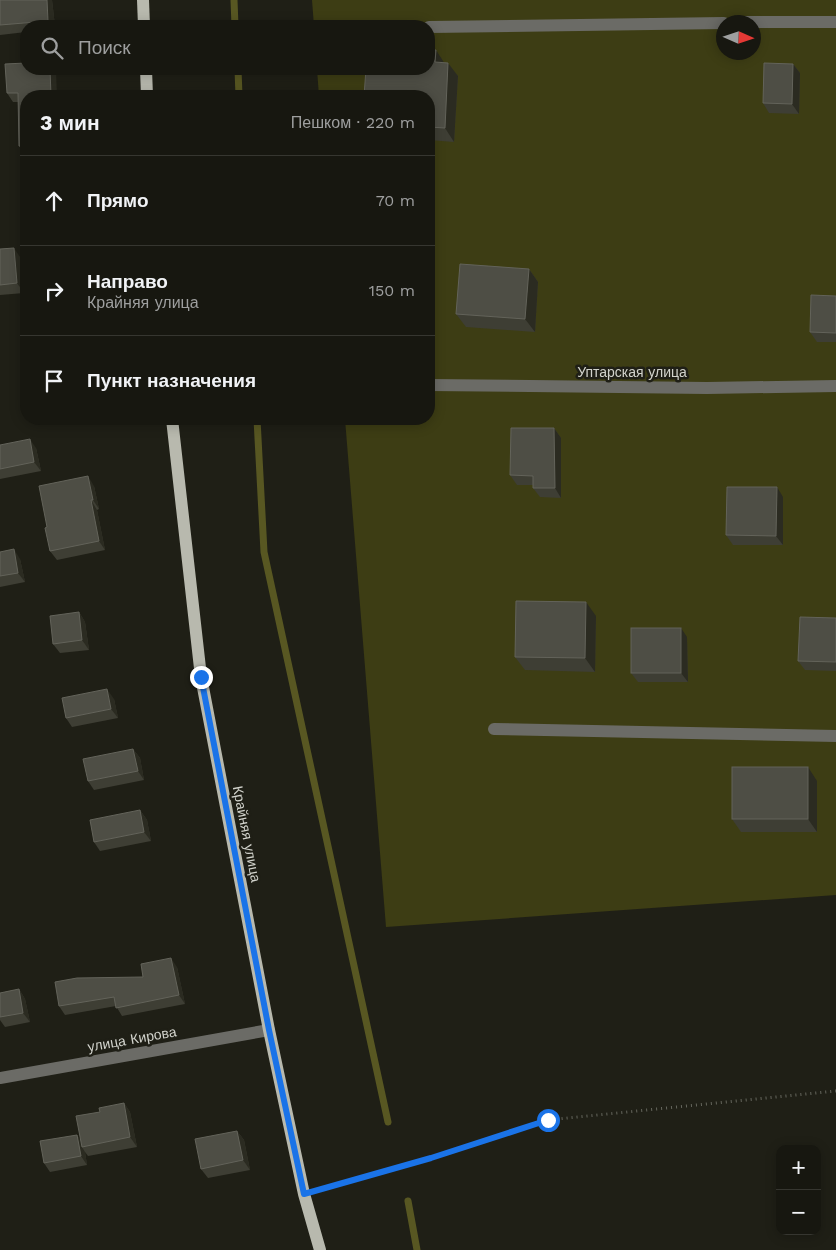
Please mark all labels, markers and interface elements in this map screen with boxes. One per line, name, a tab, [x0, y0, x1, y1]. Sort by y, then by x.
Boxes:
north arrow	[716, 15, 761, 60]
search box	[20, 20, 435, 75]
icon: search	[38, 34, 66, 62]
text: Поиск	[78, 36, 131, 59]
text: 3 мин	[40, 110, 100, 135]
text: Пешком · 220 m	[291, 113, 415, 132]
icon: ahead	[40, 187, 68, 215]
text: Прямо	[87, 189, 149, 212]
text: 70 m	[376, 191, 415, 210]
text: Направо	[87, 270, 168, 293]
icon: right	[40, 277, 68, 305]
text: 150 m	[369, 281, 415, 300]
text: Крайняя улица	[87, 293, 199, 312]
street label: Уптарская улица	[577, 364, 687, 380]
icon: arrive	[40, 367, 68, 395]
text: Пункт назначения	[87, 369, 256, 392]
route end	[190, 666, 213, 689]
street label: Крайняя улица	[230, 785, 264, 884]
street label: улица Кирова	[86, 1023, 178, 1055]
route start	[537, 1109, 560, 1132]
map controls	[776, 1145, 821, 1235]
button: +	[776, 1145, 821, 1190]
button: −	[776, 1190, 821, 1235]

